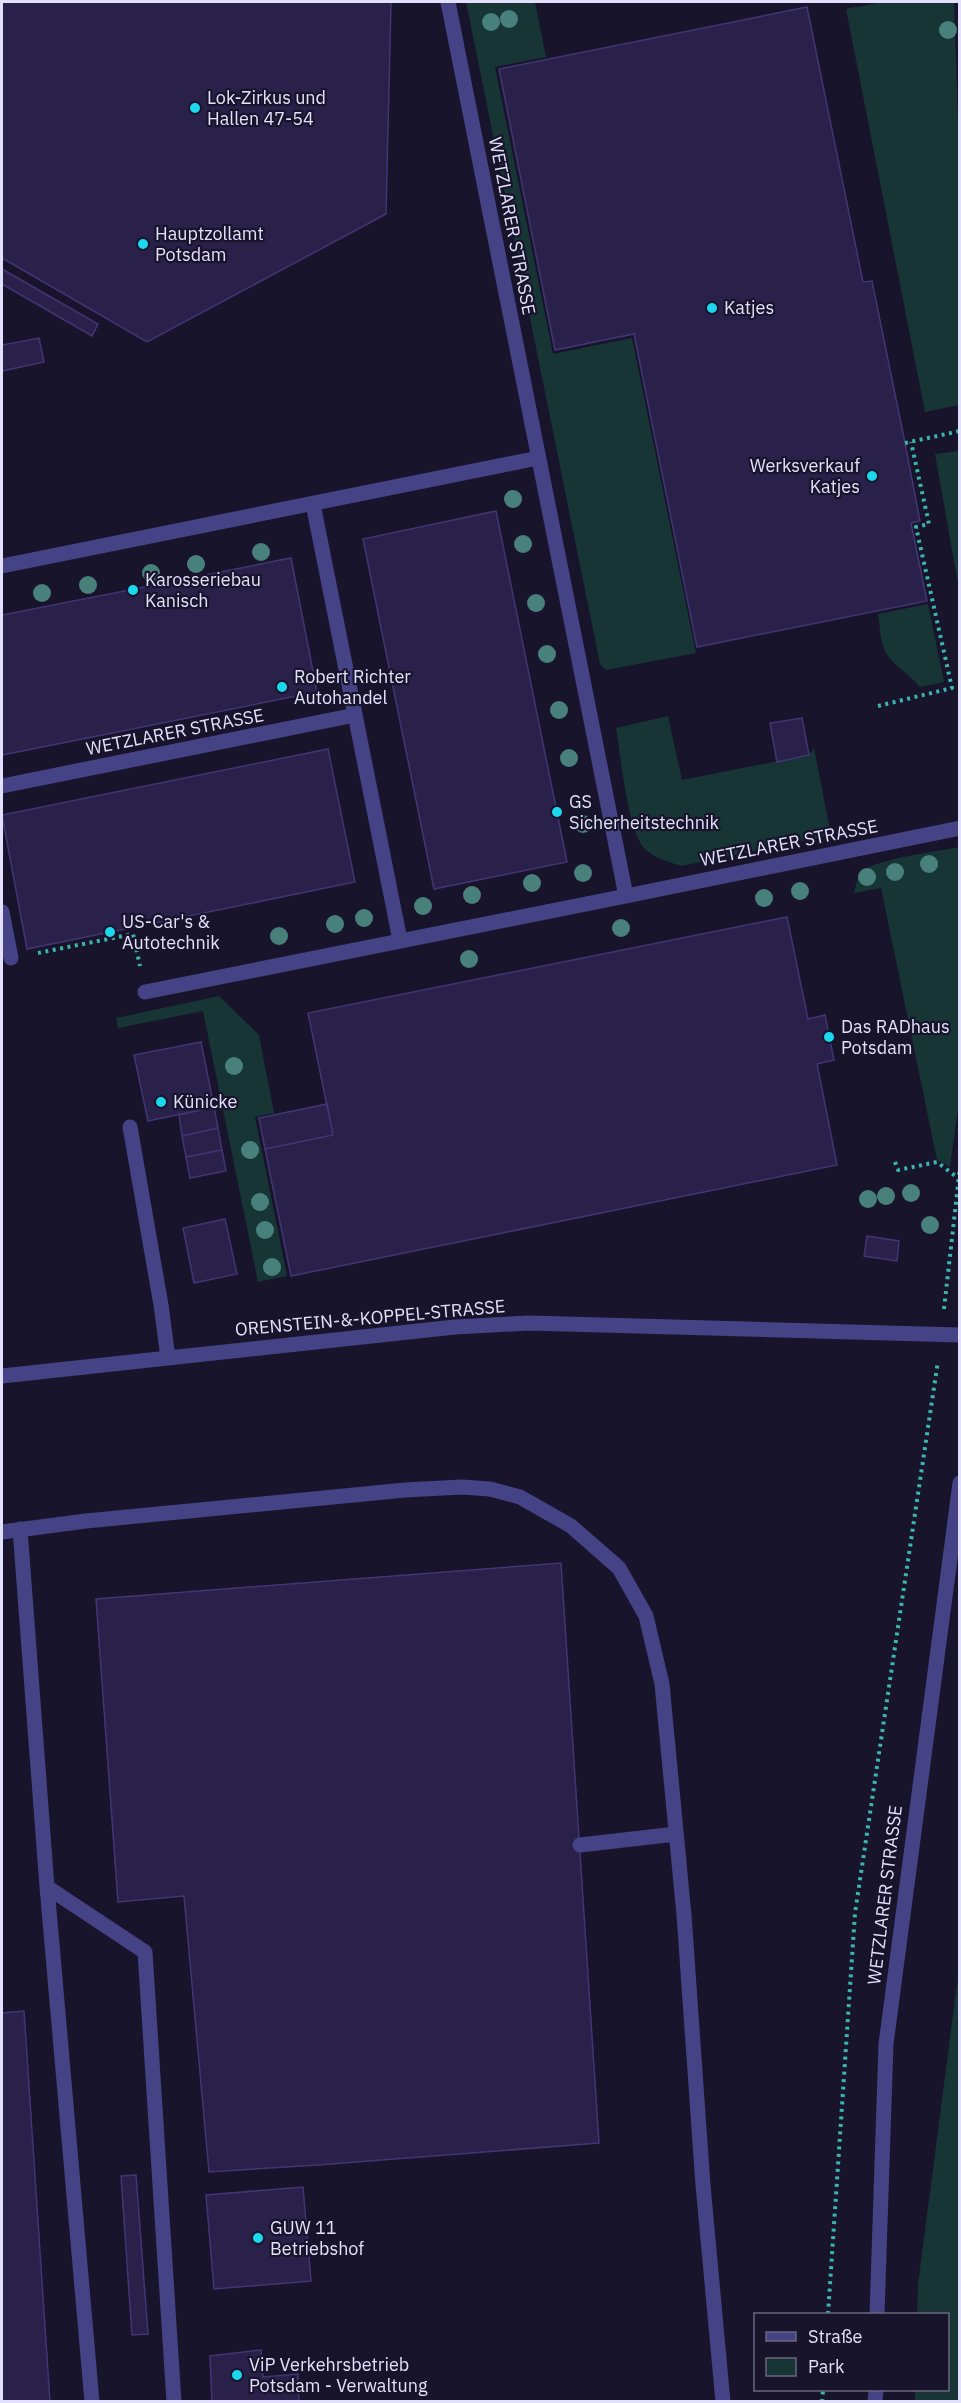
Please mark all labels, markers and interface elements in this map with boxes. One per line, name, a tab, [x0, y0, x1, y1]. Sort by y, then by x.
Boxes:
place label: Lok-Zirkus und Hallen 47-54	[207, 86, 326, 130]
marker: Lok-Zirkus und Hallen 47-54	[188, 101, 202, 115]
street label: WETZLARER STRASSE	[484, 135, 541, 317]
place label: Hauptzollamt Potsdam	[155, 222, 264, 266]
marker: Hauptzollamt Potsdam	[136, 237, 150, 251]
place label: Katjes	[724, 296, 774, 319]
marker: Katjes	[705, 301, 719, 315]
place label: Werksverkauf Katjes	[750, 454, 860, 498]
marker: Werksverkauf Katjes	[865, 469, 879, 483]
place label: Karosseriebau Kanisch	[145, 568, 261, 612]
marker: Karosseriebau Kanisch	[126, 583, 140, 597]
place label: Robert Richter Autohandel	[294, 665, 411, 709]
marker: Robert Richter Autohandel	[275, 680, 289, 694]
street label: WETZLARER STRASSE	[84, 703, 266, 760]
place label: GS Sicherheitstechnik	[569, 790, 719, 834]
marker: GS Sicherheitstechnik	[550, 805, 564, 819]
street label: WETZLARER STRASSE	[698, 814, 880, 871]
place label: US-Car's & Autotechnik	[122, 910, 220, 954]
marker: US-Car's & Autotechnik	[103, 925, 117, 939]
place label: Das RADhaus Potsdam	[841, 1015, 950, 1059]
marker: Das RADhaus Potsdam	[822, 1030, 836, 1044]
place label: Künicke	[173, 1090, 237, 1113]
marker: Künicke	[154, 1095, 168, 1109]
street label: ORENSTEIN-&-KOPPEL-STRASSE	[234, 1294, 506, 1341]
street label: WETZLARER STRASSE	[862, 1804, 907, 1986]
place label: GUW 11 Betriebshof	[270, 2216, 364, 2260]
marker: GUW 11 Betriebshof	[251, 2231, 265, 2245]
legend	[754, 2313, 949, 2391]
text: Straße	[808, 2325, 862, 2348]
place label: ViP Verkehrsbetrieb Potsdam - Verwaltung	[249, 2353, 428, 2397]
text: Park	[808, 2355, 845, 2378]
marker: ViP Verkehrsbetrieb Potsdam - Verwaltung	[230, 2368, 244, 2382]

